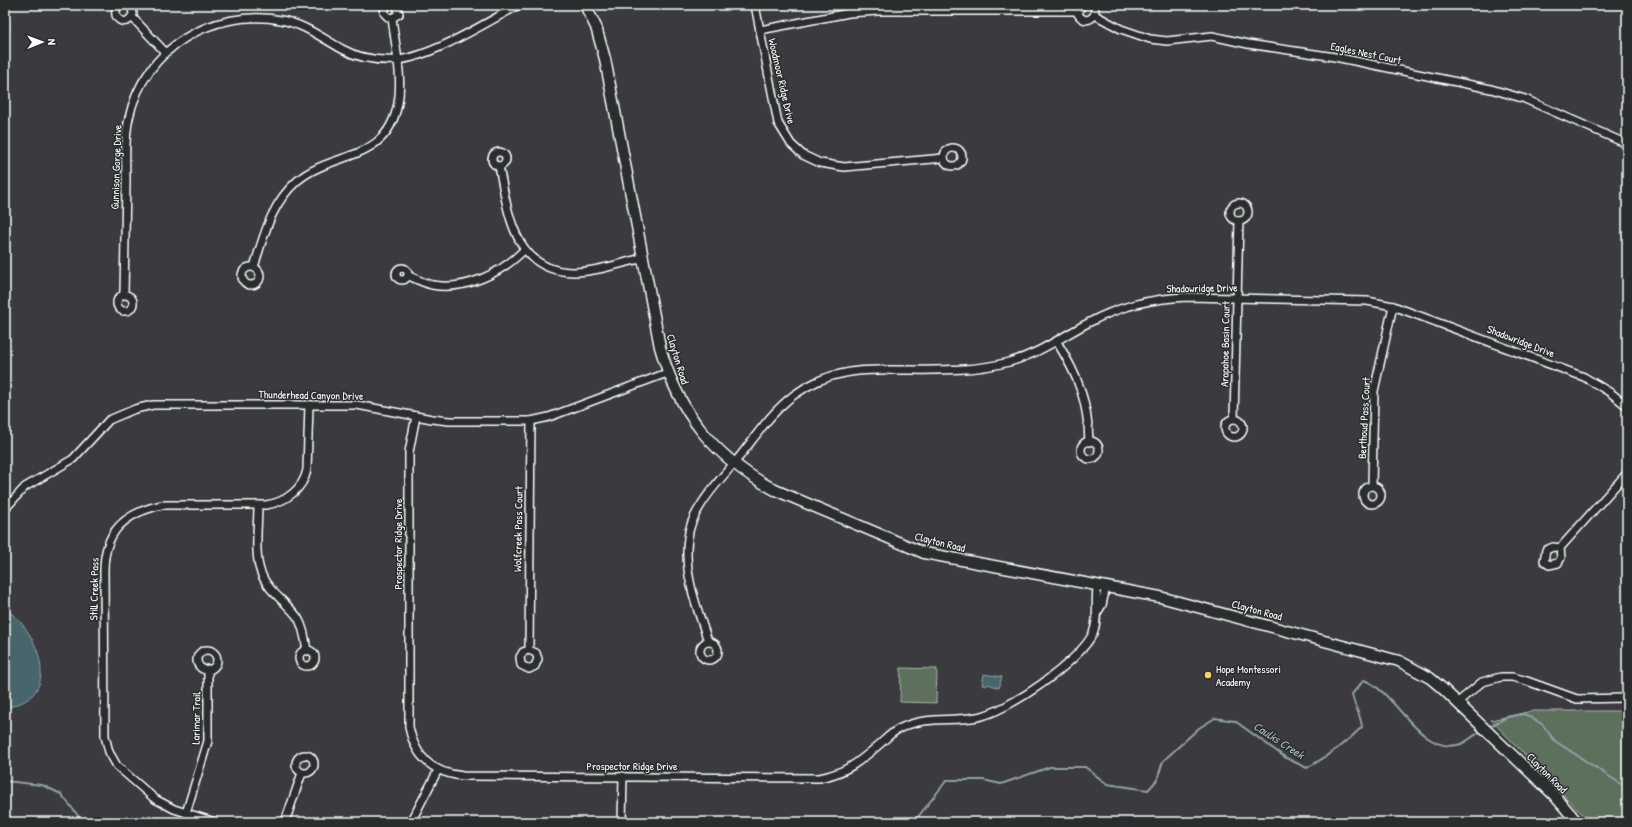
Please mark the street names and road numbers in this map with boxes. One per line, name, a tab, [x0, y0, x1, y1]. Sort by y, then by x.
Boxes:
street label: Woodmoor Ridge Drive	[765, 37, 799, 126]
street label: Eagles Nest Court	[1329, 39, 1403, 67]
street label: Gunnison Gorge Drive	[108, 124, 124, 210]
street label: Shadowridge Drive	[1166, 280, 1238, 296]
street label: Arapahoe Basin Court	[1217, 301, 1233, 387]
street label: Shadowridge Drive	[1485, 322, 1557, 361]
street label: Clayton Road	[664, 332, 692, 386]
street label: Berthoud Pass Court	[1355, 377, 1373, 459]
street label: Thunderhead Canyon Drive	[258, 387, 364, 403]
street label: Wolfcreek Pass Court	[510, 486, 526, 572]
street label: Prospector Ridge Drive	[391, 498, 405, 589]
street label: Clayton Road	[913, 529, 967, 555]
street label: Still Creek Pass	[86, 557, 102, 621]
street label: Clayton Road	[1230, 597, 1284, 624]
street label: Larimar Trail	[189, 691, 203, 744]
street label: Clayton Road	[1524, 750, 1571, 797]
street label: Prospector Ridge Drive	[587, 759, 678, 773]

